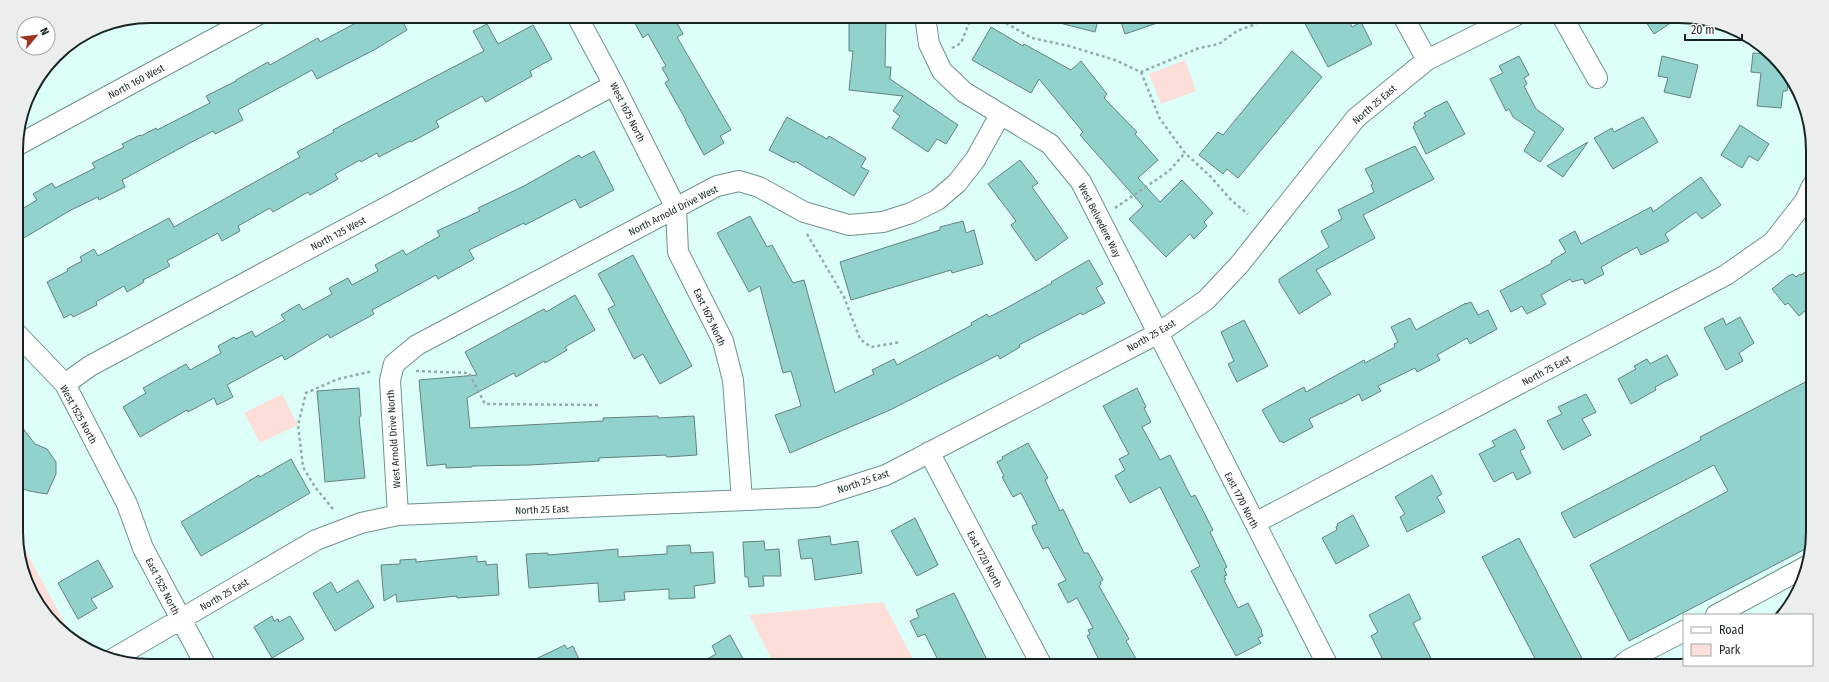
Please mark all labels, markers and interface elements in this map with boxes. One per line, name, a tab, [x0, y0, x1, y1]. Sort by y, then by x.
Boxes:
north arrow	[16, 16, 56, 56]
scale bar	[1685, 16, 1742, 42]
text: 20 m	[1691, 23, 1715, 37]
text: N	[37, 26, 52, 38]
street label: North 160 West	[106, 62, 167, 102]
street label: West 1675 North	[607, 81, 647, 144]
street label: North 25 East	[1350, 82, 1400, 127]
street label: West Belvedere Way	[1075, 181, 1123, 260]
street label: North Arnold Drive West	[627, 183, 721, 239]
street label: North 125 West	[309, 214, 369, 253]
street label: East 1675 North	[691, 287, 728, 348]
street label: North 25 East	[1125, 317, 1179, 355]
street label: North 75 East	[1520, 353, 1574, 389]
street label: West 1525 North	[57, 383, 99, 446]
street label: West Arnold Drive North	[385, 389, 403, 489]
street label: North 25 East	[836, 467, 891, 496]
street label: East 1770 North	[1222, 470, 1261, 531]
street label: North 25 East	[515, 503, 570, 517]
street label: East 1720 North	[964, 529, 1004, 590]
street label: East 1525 North	[143, 556, 182, 617]
street label: North 25 East	[198, 576, 252, 614]
legend	[1683, 614, 1813, 666]
text: Road	[1719, 623, 1744, 637]
text: Park	[1719, 643, 1741, 657]

